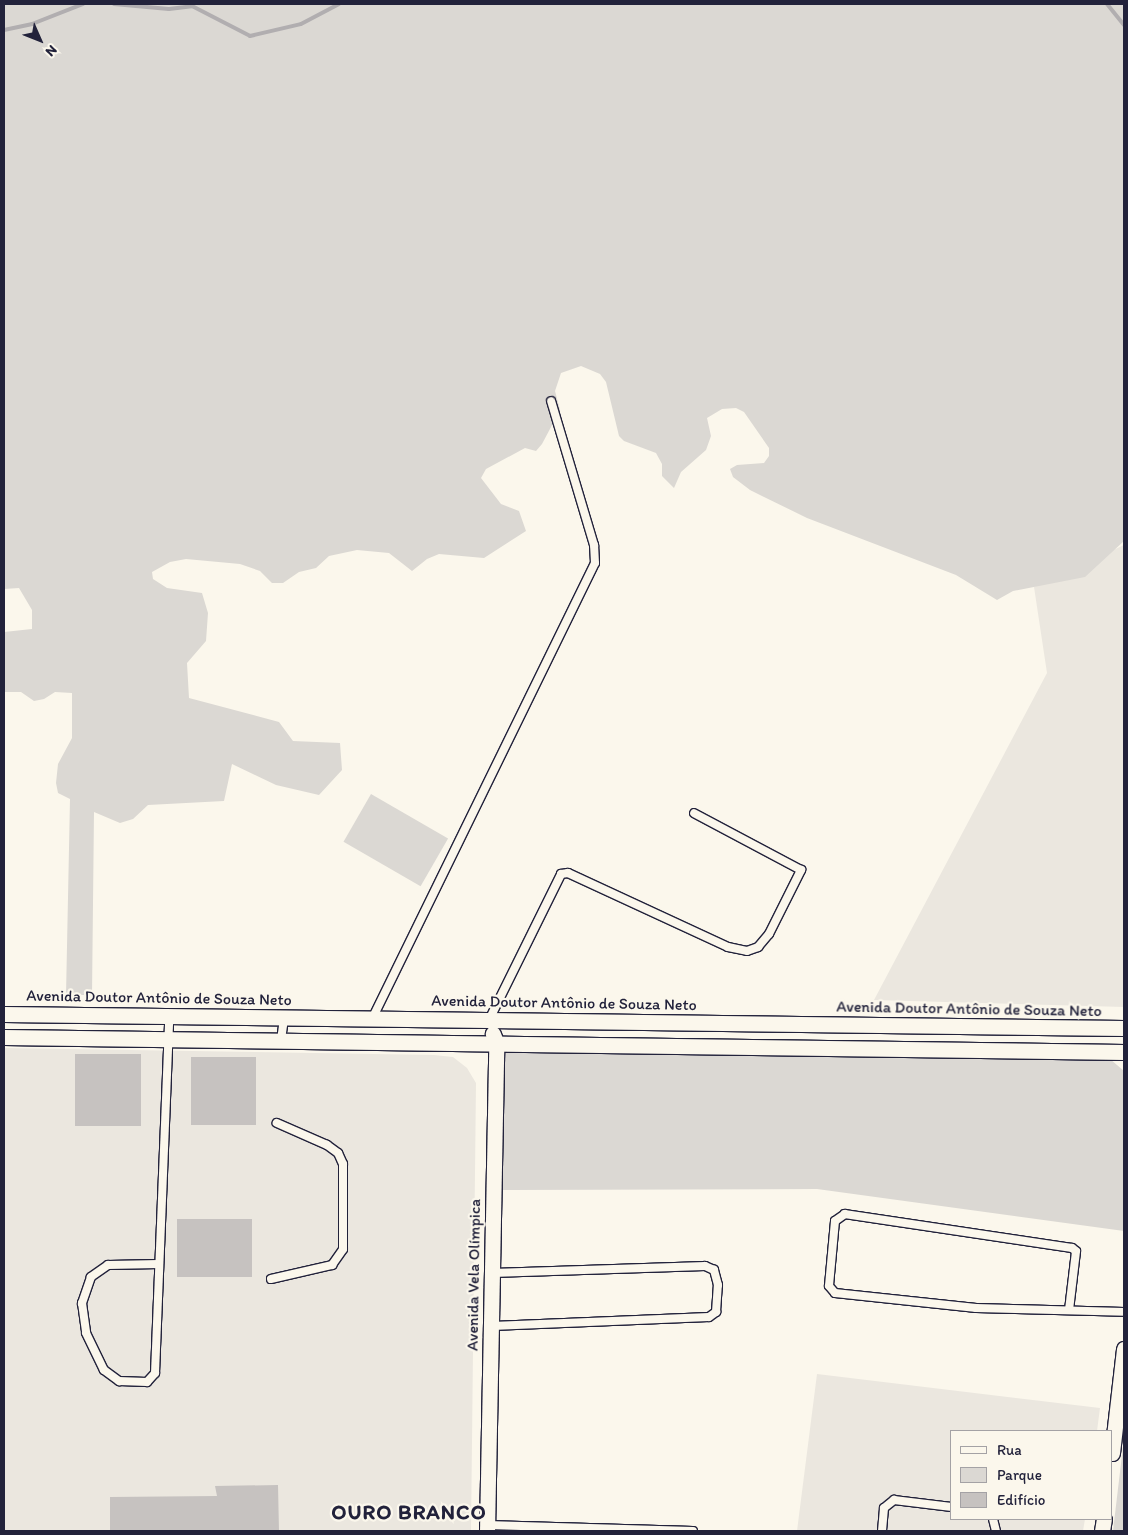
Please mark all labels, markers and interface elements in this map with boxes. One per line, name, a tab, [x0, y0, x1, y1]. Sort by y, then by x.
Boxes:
north arrow	[15, 15, 65, 65]
text: N	[42, 41, 61, 60]
street label: Avenida Doutor Antônio de Souza Neto	[26, 986, 292, 1010]
street label: Avenida Doutor Antônio de Souza Neto	[431, 991, 697, 1015]
street label: Avenida Doutor Antônio de Souza Neto	[836, 997, 1102, 1021]
street label: Avenida Vela Olímpica	[463, 1199, 485, 1351]
legend	[950, 1430, 1113, 1520]
text: Rua	[997, 1441, 1022, 1459]
text: Parque	[997, 1466, 1042, 1484]
text: Edifício	[997, 1491, 1045, 1509]
district label: OURO BRANCO	[330, 1499, 488, 1525]

